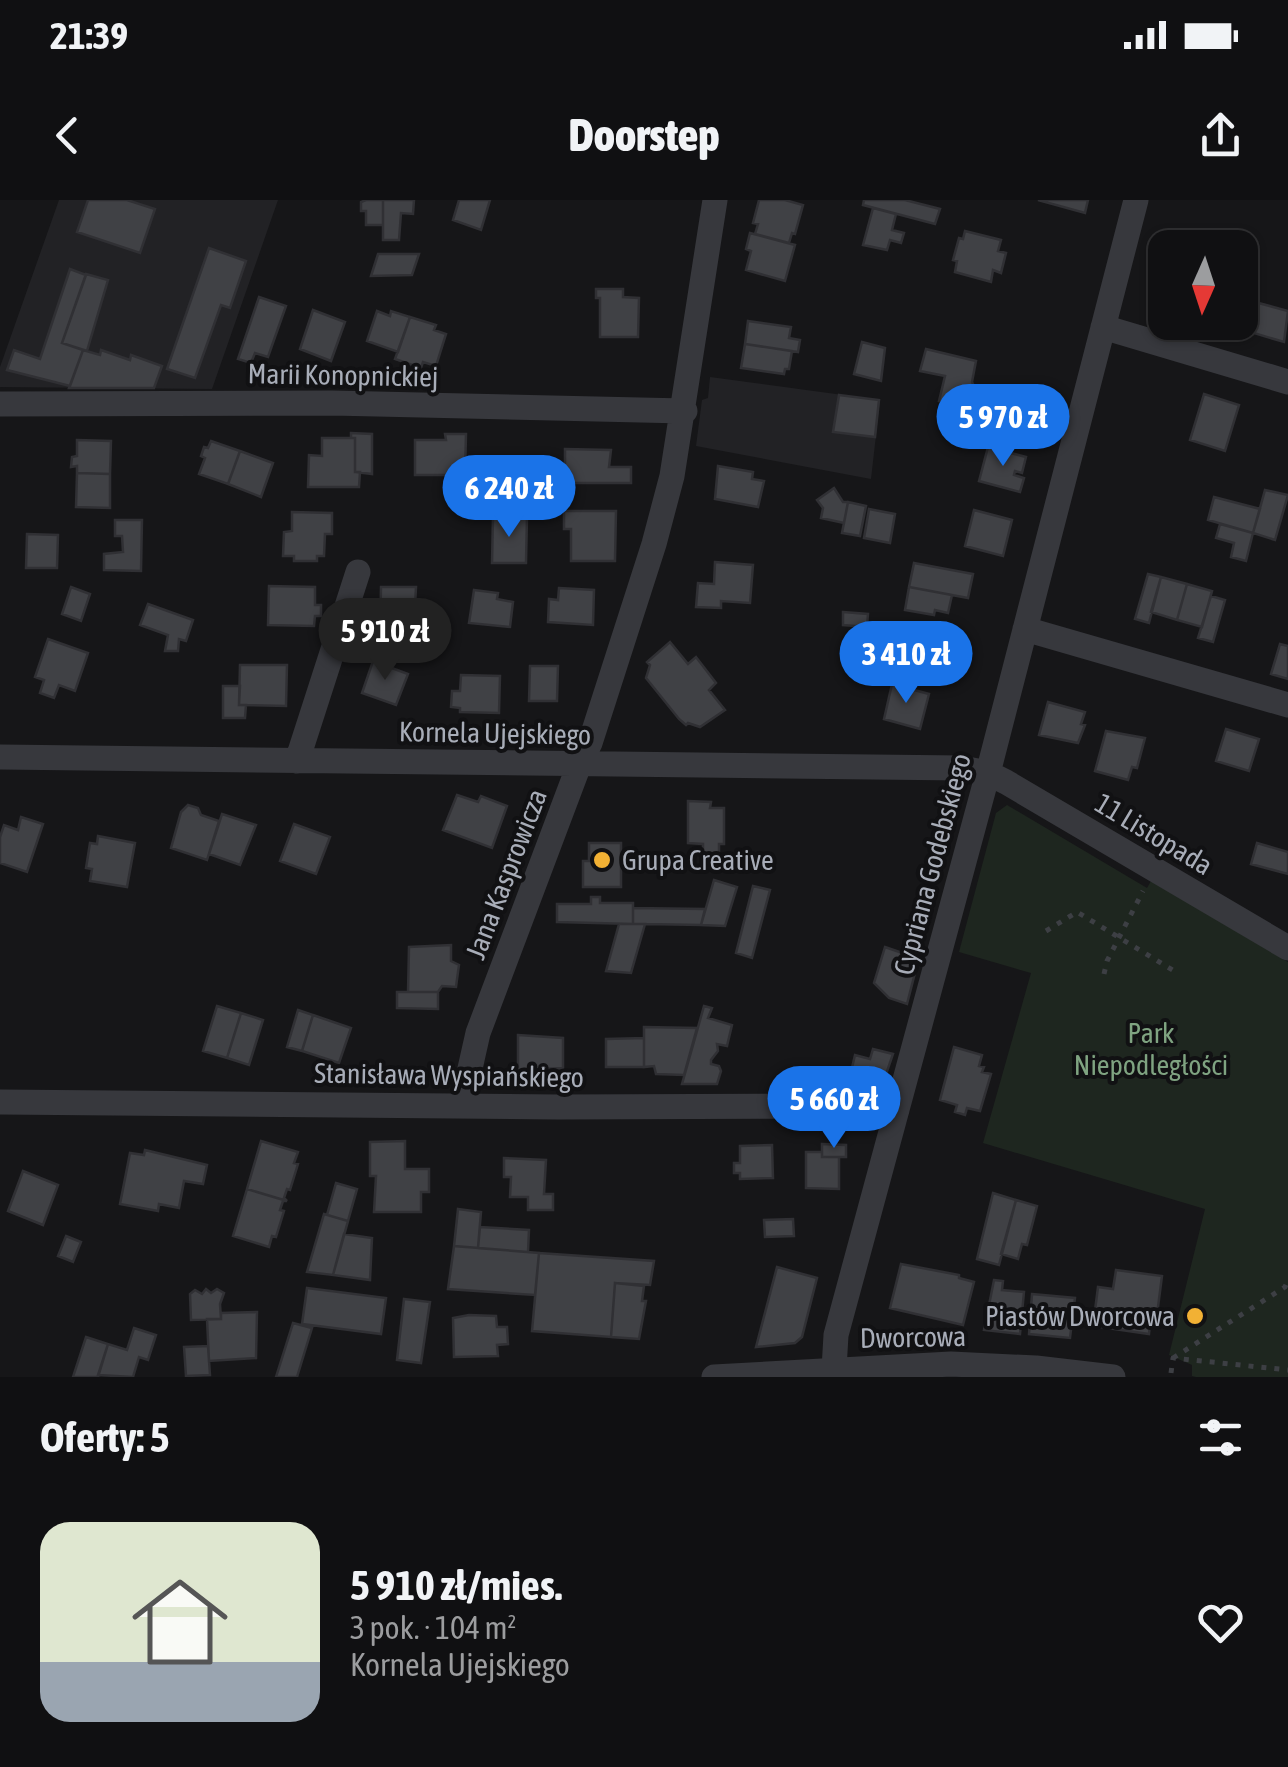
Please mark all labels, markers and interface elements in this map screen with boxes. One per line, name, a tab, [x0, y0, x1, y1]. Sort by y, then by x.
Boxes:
text: 21:39	[50, 14, 128, 57]
icon: back	[40, 108, 95, 163]
icon: share	[1193, 108, 1248, 163]
text: Doorstep	[569, 109, 719, 161]
north arrow	[1148, 230, 1258, 340]
map controls	[1148, 230, 1258, 340]
street label: Marii Konopnickiej	[247, 357, 439, 393]
pin: 5 970 zł	[900, 384, 1106, 469]
text: 5 970 zł	[959, 398, 1047, 435]
pin: 6 240 zł	[406, 455, 612, 540]
text: 6 240 zł	[465, 469, 553, 506]
pin: 5 910 zł	[282, 598, 488, 683]
text: 5 910 zł	[341, 612, 429, 649]
pin: 3 410 zł	[803, 621, 1009, 706]
text: 3 410 zł	[862, 635, 950, 672]
street label: Kornela Ujejskiego	[399, 715, 591, 751]
street label: Cypriana Godebskiego	[887, 750, 977, 978]
street label: Jana Kasprowicza	[459, 784, 553, 964]
street label: 11 Listopada	[1090, 787, 1218, 881]
place label: Grupa Creative	[622, 844, 774, 876]
marker: Grupa Creative	[591, 849, 613, 871]
park label: Park Niepodległości	[1074, 1017, 1228, 1081]
street label: Stanisława Wyspiańskiego	[314, 1057, 584, 1093]
pin: 5 660 zł	[731, 1066, 937, 1151]
text: 5 660 zł	[790, 1080, 878, 1117]
place label: Piastów Dworcowa	[985, 1300, 1175, 1332]
marker: Piastów Dworcowa	[1184, 1305, 1206, 1327]
street label: Dworcowa	[860, 1320, 966, 1354]
icon: filters	[1193, 1410, 1248, 1465]
text: Oferty: 5	[40, 1413, 170, 1461]
text: 5 910 zł/mies.	[350, 1561, 562, 1609]
icon: home	[120, 1562, 240, 1682]
icon: heart	[1193, 1595, 1248, 1650]
text: 3 pok. · 104 m²	[350, 1609, 517, 1646]
text: Kornela Ujejskiego	[350, 1646, 570, 1683]

